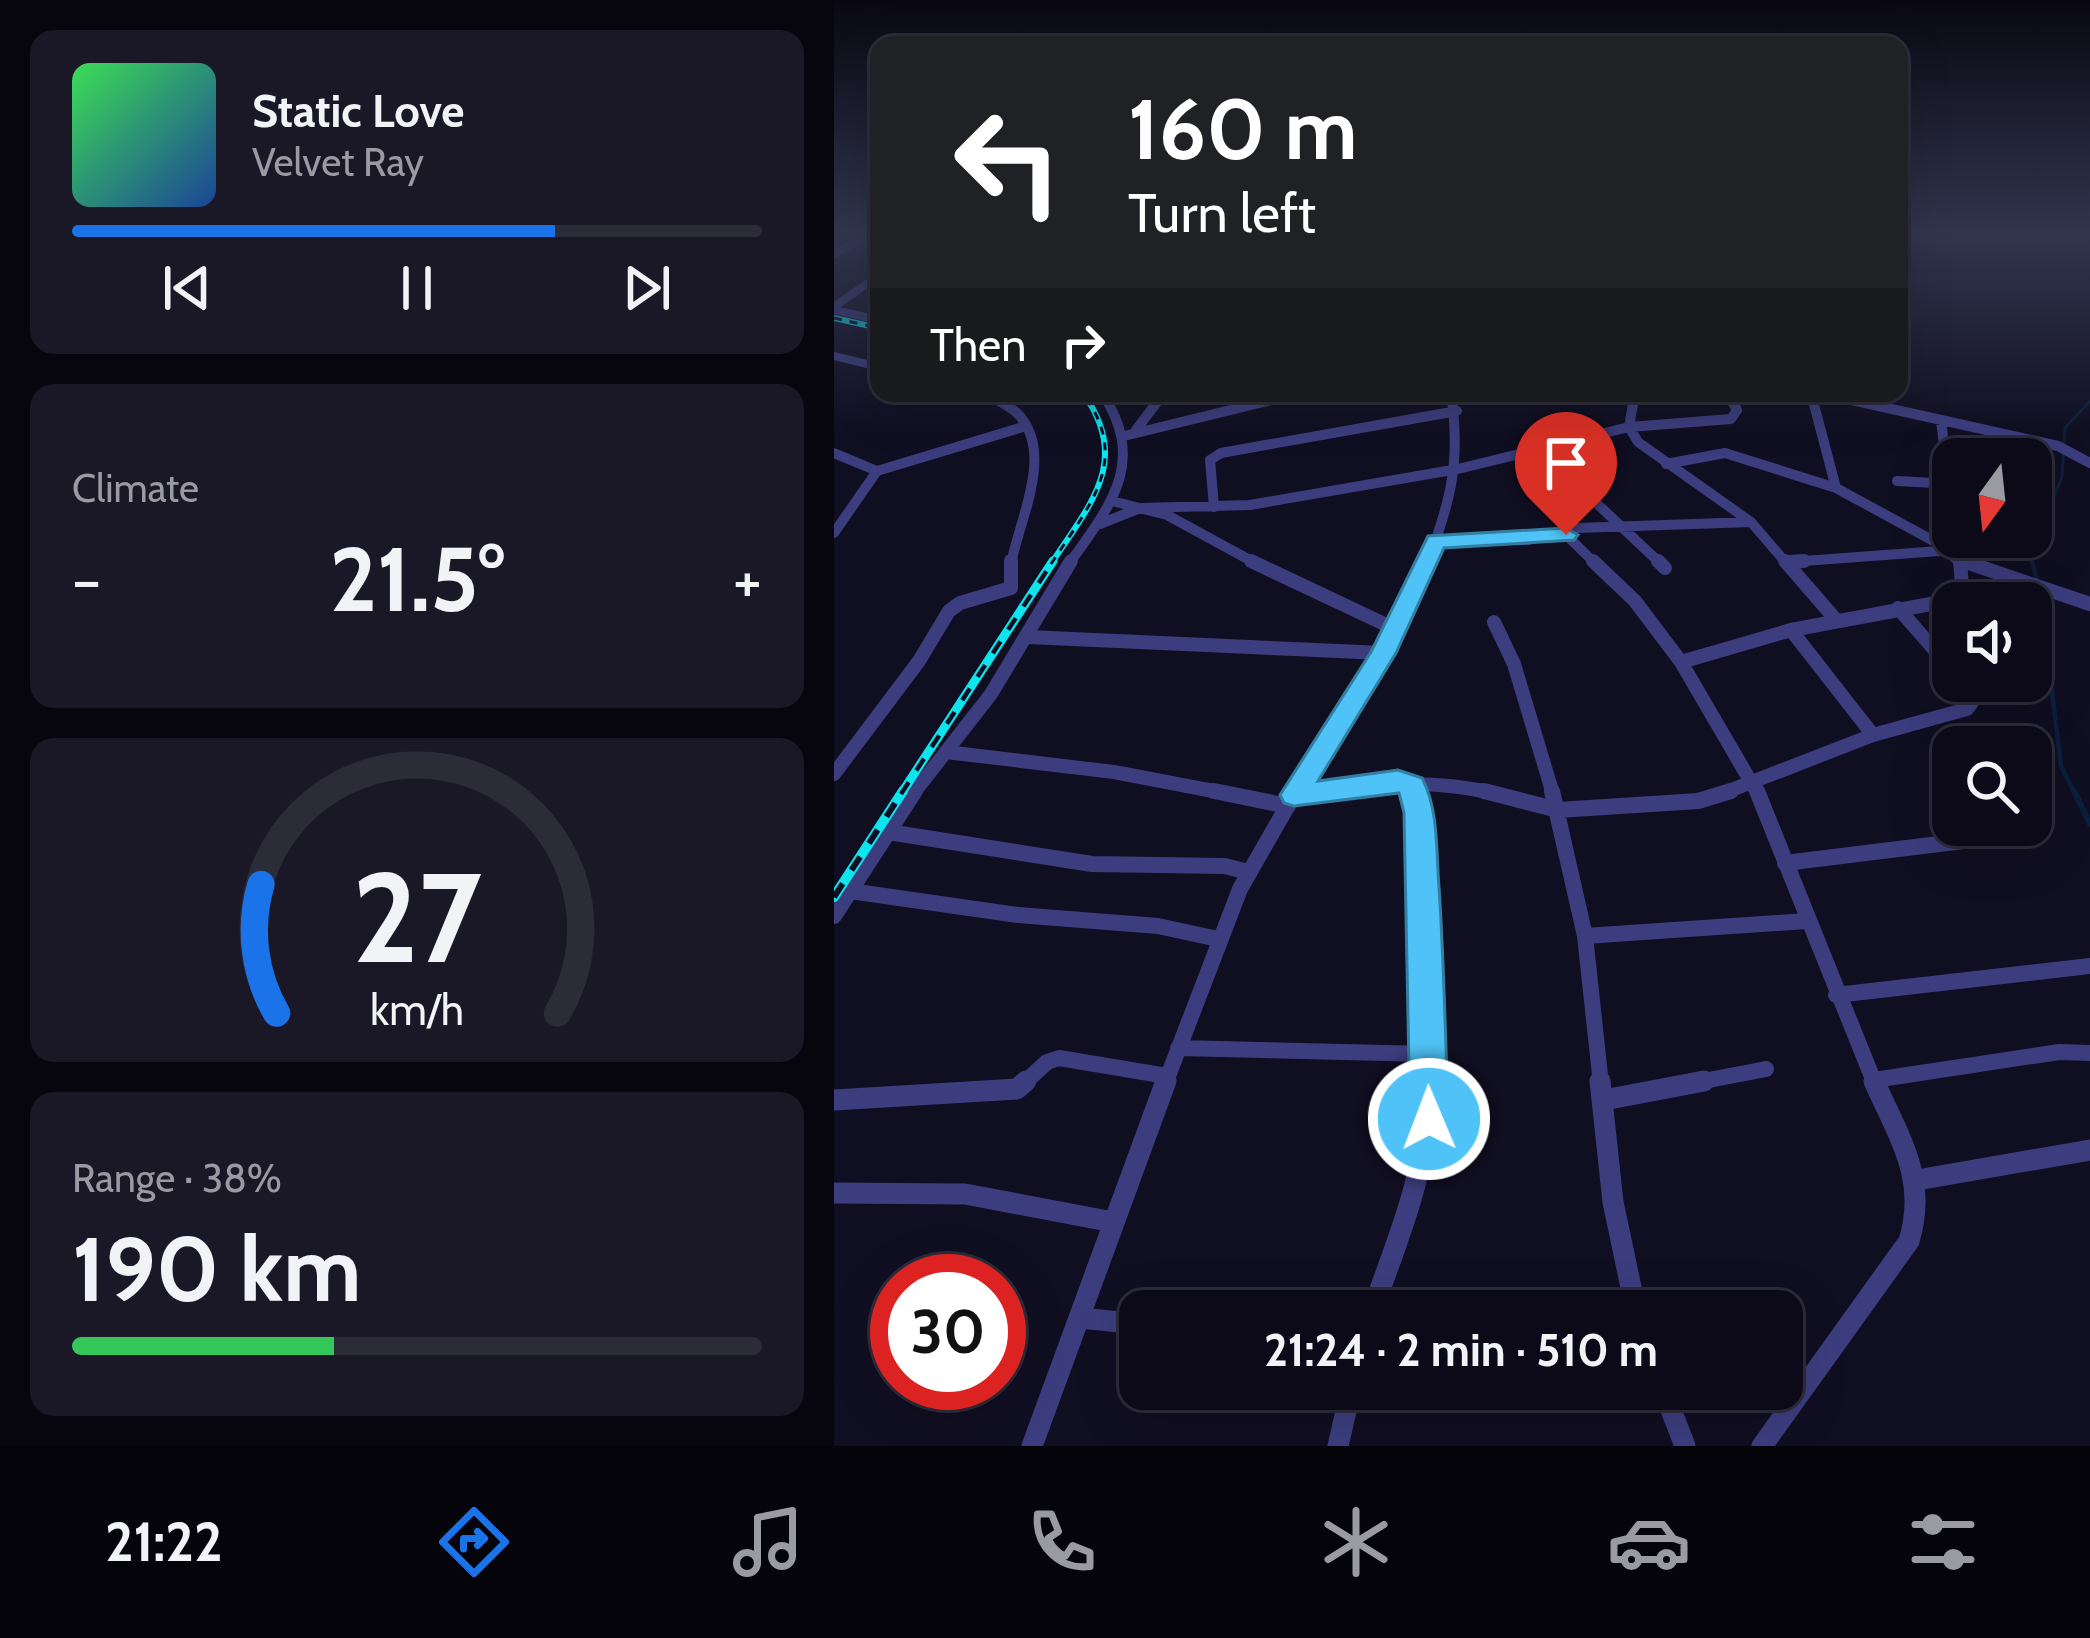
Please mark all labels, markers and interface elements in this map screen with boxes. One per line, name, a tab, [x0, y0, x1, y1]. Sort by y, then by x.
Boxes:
text: 160 m	[1128, 78, 1357, 180]
text: Static Love	[252, 84, 465, 138]
icon: left	[930, 84, 1086, 240]
text: Velvet Ray	[252, 138, 424, 186]
text: Turn left	[1128, 180, 1316, 246]
icon: previous	[154, 255, 220, 321]
icon: pause	[384, 255, 450, 321]
icon: next	[614, 255, 680, 321]
icon: right	[1050, 312, 1116, 378]
text: Then	[930, 318, 1026, 372]
pin	[1515, 412, 1617, 535]
icon: arrive	[1533, 430, 1599, 496]
north arrow	[1932, 438, 2052, 558]
map controls	[1932, 438, 2052, 846]
text: Climate	[72, 464, 199, 512]
text: 21.5°	[329, 524, 505, 634]
text: −	[72, 539, 101, 620]
text: +	[733, 539, 762, 620]
button: sound	[1932, 582, 2052, 702]
button: search	[1932, 726, 2052, 846]
text: 27	[352, 842, 482, 993]
text: km/h	[370, 984, 464, 1036]
position arrow	[1366, 1056, 1492, 1182]
text: Range · 38%	[72, 1154, 282, 1202]
text: 190 km	[72, 1214, 361, 1324]
speed limit sign: 30	[870, 1254, 1026, 1410]
text: 21:24 · 2 min · 510 m	[1264, 1323, 1658, 1377]
icon: directions	[432, 1500, 516, 1584]
icon: music	[726, 1500, 810, 1584]
icon: phone	[1020, 1500, 1104, 1584]
icon: climate	[1314, 1500, 1398, 1584]
icon: car	[1607, 1500, 1691, 1584]
icon: filters	[1901, 1500, 1985, 1584]
text: 21:22	[105, 1509, 223, 1575]

